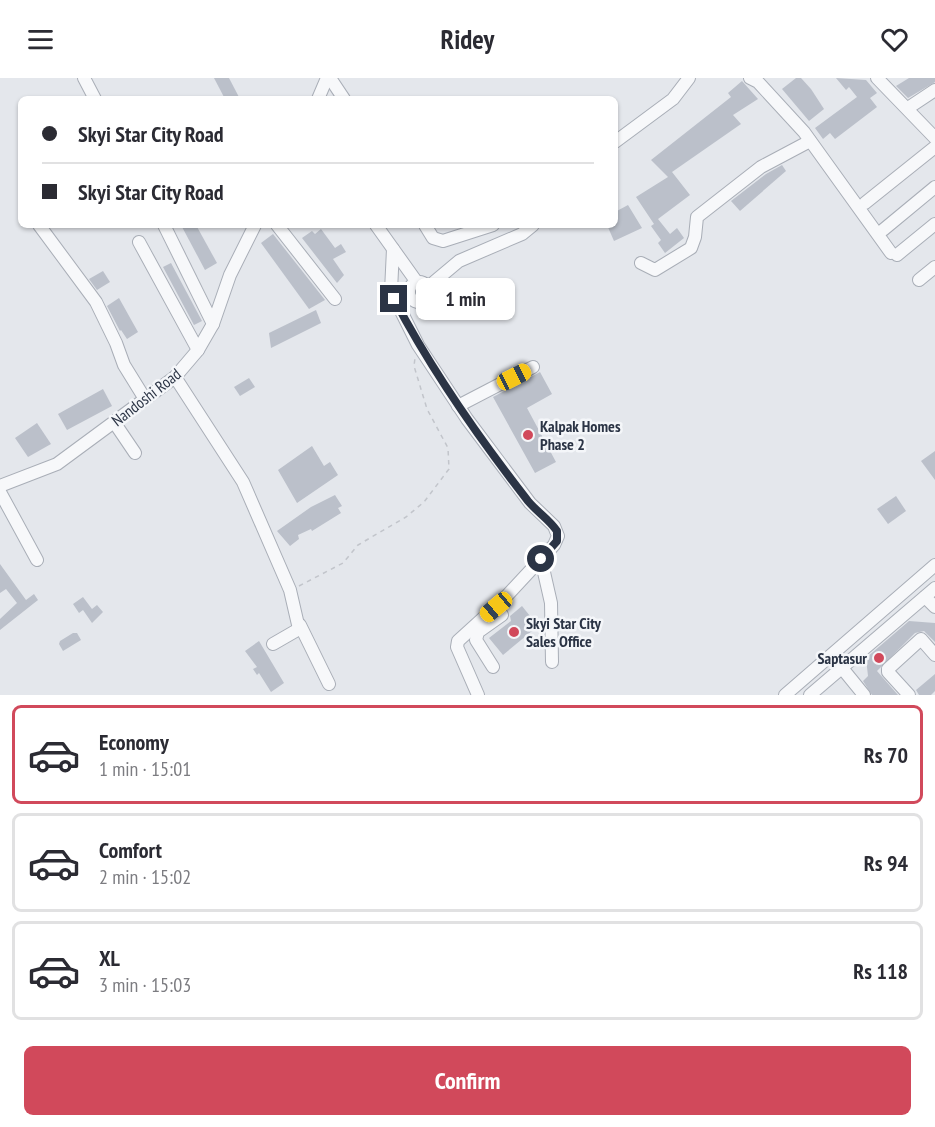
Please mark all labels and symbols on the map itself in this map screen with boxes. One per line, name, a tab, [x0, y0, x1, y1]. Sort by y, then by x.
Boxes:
callout: 1 min	[415, 278, 514, 320]
route end	[380, 285, 407, 312]
car	[494, 361, 534, 393]
street label: Nandoshi Road	[107, 364, 185, 430]
place label: Kalpak Homes Phase 2	[540, 416, 621, 454]
marker: Kalpak Homes Phase 2	[521, 428, 535, 442]
route start	[527, 545, 554, 572]
car	[476, 589, 516, 625]
place label: Skyi Star City Sales Office	[526, 613, 601, 651]
marker: Skyi Star City Sales Office	[507, 625, 521, 639]
place label: Saptasur	[818, 648, 867, 668]
marker: Saptasur	[872, 651, 886, 665]

